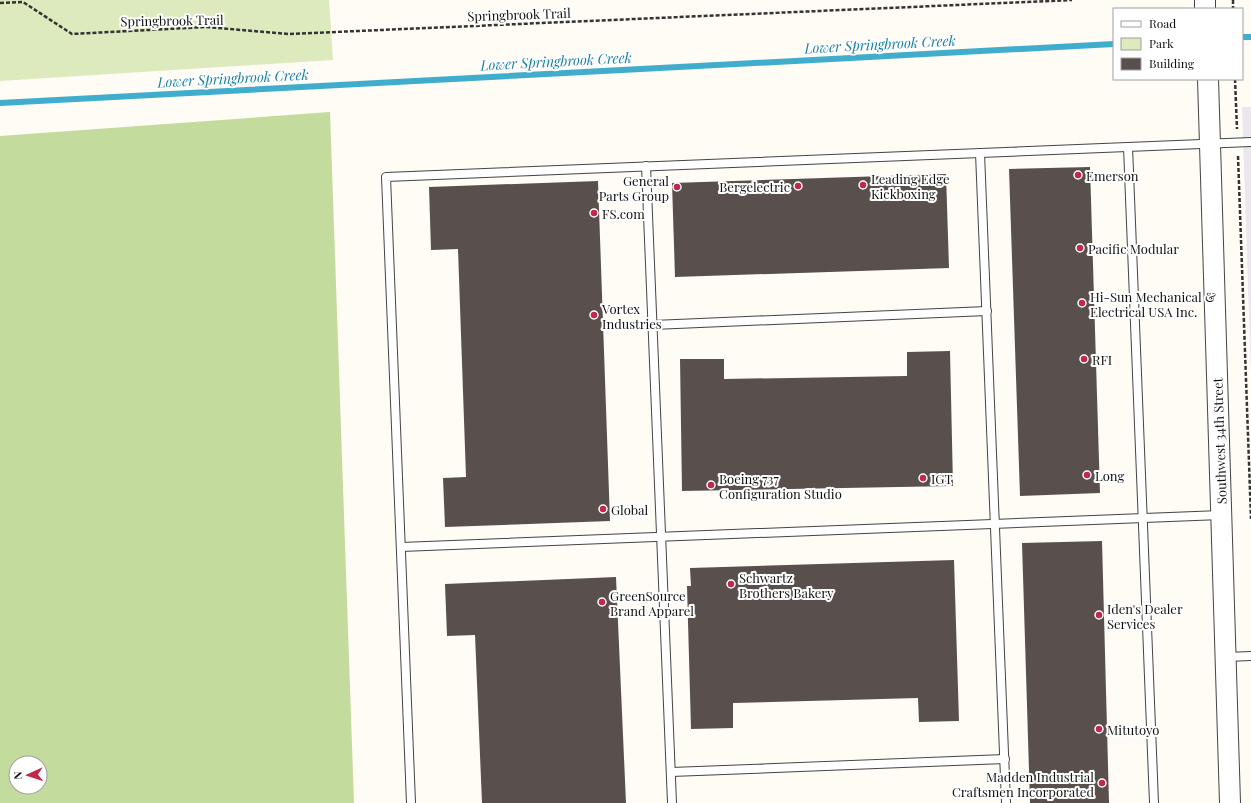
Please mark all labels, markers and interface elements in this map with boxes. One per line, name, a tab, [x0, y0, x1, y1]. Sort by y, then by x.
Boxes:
street label: Springbrook Trail	[467, 4, 571, 24]
legend	[1113, 8, 1243, 80]
street label: Springbrook Trail	[120, 11, 224, 29]
text: Road	[1149, 15, 1176, 31]
water label: Lower Springbrook Creek	[803, 31, 956, 58]
text: Park	[1149, 35, 1174, 51]
water label: Lower Springbrook Creek	[479, 48, 632, 75]
text: Building	[1149, 55, 1195, 71]
water label: Lower Springbrook Creek	[156, 65, 309, 92]
place label: Emerson	[1086, 167, 1139, 184]
place label: Leading Edge Kickboxing	[871, 170, 950, 202]
marker: Emerson	[1073, 170, 1083, 180]
place label: General Parts Group	[599, 172, 669, 204]
place label: Bergelectric	[719, 178, 790, 195]
marker: Leading Edge Kickboxing	[858, 180, 868, 190]
marker: Bergelectric	[793, 181, 803, 191]
marker: General Parts Group	[672, 182, 682, 192]
place label: FS.com	[602, 205, 645, 222]
marker: FS.com	[589, 208, 599, 218]
place label: Pacific Modular	[1088, 240, 1179, 257]
marker: Pacific Modular	[1075, 243, 1085, 253]
place label: Hi-Sun Mechanical & Electrical USA Inc.	[1090, 288, 1216, 320]
marker: Hi-Sun Mechanical & Electrical USA Inc.	[1077, 298, 1087, 308]
place label: Vortex Industries	[601, 300, 662, 332]
marker: Vortex Industries	[589, 310, 599, 320]
place label: RFI	[1092, 351, 1112, 368]
marker: RFI	[1079, 354, 1089, 364]
street label: Southwest 34th Street	[1208, 377, 1230, 504]
place label: Long	[1095, 467, 1124, 484]
place label: Boeing 737 Configuration Studio	[719, 470, 842, 502]
place label: IGT	[931, 470, 953, 487]
marker: Long	[1082, 470, 1092, 480]
marker: IGT	[918, 473, 928, 483]
marker: Boeing 737 Configuration Studio	[706, 480, 716, 490]
place label: Global	[611, 501, 649, 518]
marker: Global	[598, 504, 608, 514]
place label: Schwartz Brothers Bakery	[739, 569, 834, 601]
marker: Schwartz Brothers Bakery	[726, 579, 736, 589]
place label: GreenSource Brand Apparel	[610, 587, 694, 619]
marker: GreenSource Brand Apparel	[597, 597, 607, 607]
place label: Iden's Dealer Services	[1107, 600, 1183, 632]
marker: Iden's Dealer Services	[1094, 610, 1104, 620]
place label: Mitutoyo	[1107, 721, 1159, 738]
marker: Mitutoyo	[1094, 724, 1104, 734]
north arrow	[8, 755, 48, 795]
place label: Madden Industrial Craftsmen Incorporated	[952, 768, 1094, 800]
text: N	[10, 771, 25, 780]
marker: Madden Industrial Craftsmen Incorporated	[1097, 778, 1107, 788]

